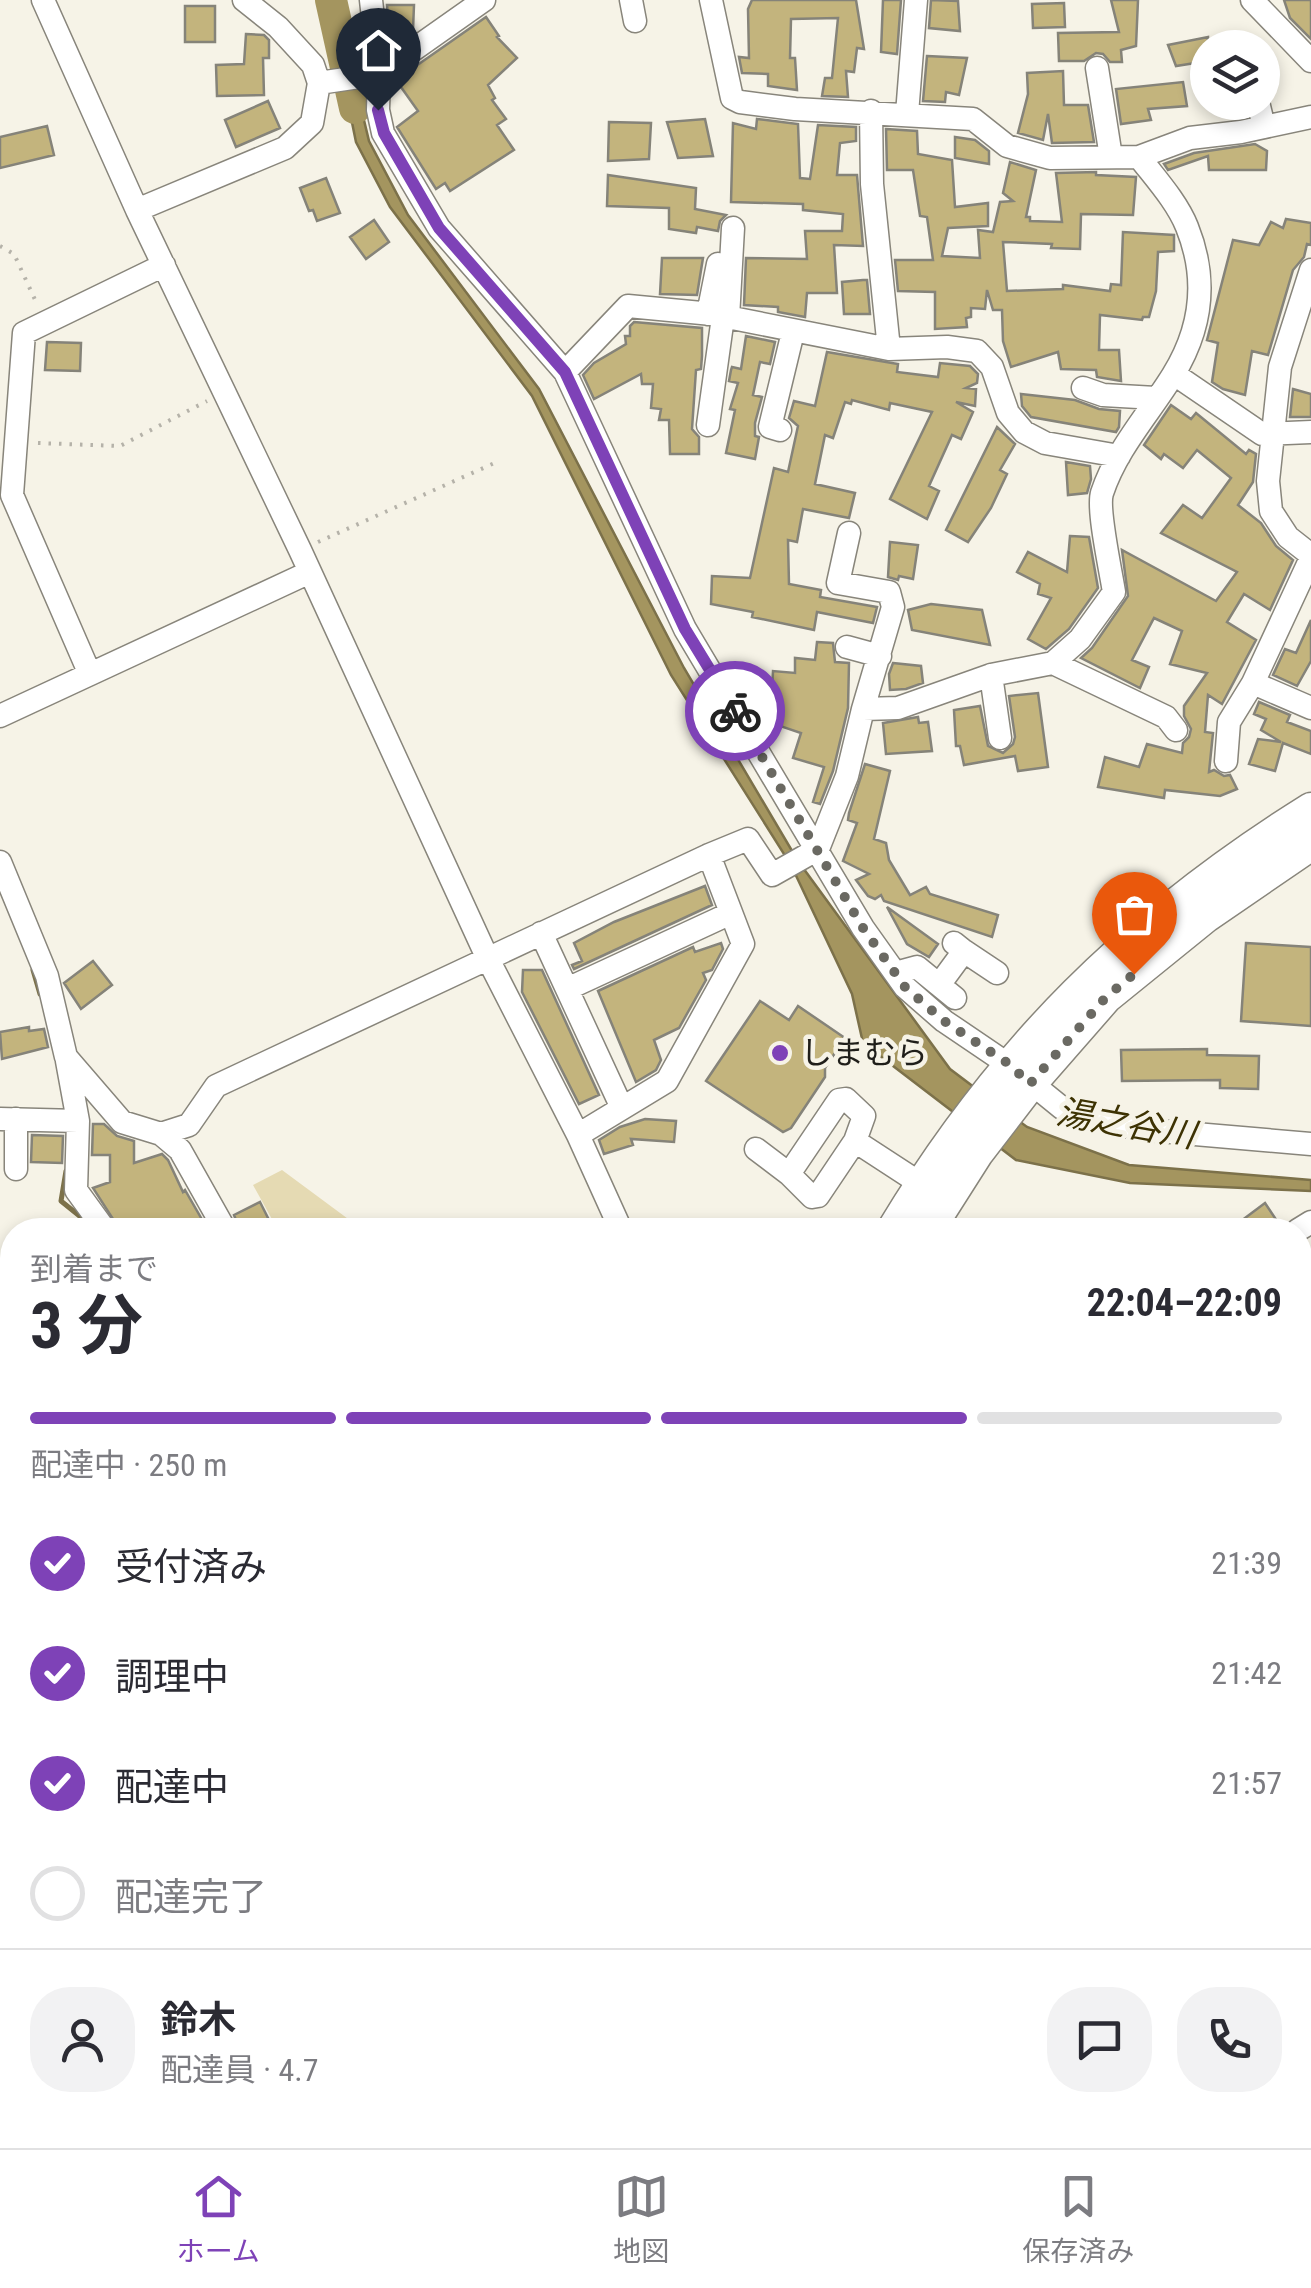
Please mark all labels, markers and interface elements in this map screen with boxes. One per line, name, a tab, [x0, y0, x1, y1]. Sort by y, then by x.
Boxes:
pin	[336, 8, 421, 111]
icon: home	[351, 23, 406, 78]
map controls	[1190, 30, 1280, 120]
button: layers	[1190, 30, 1280, 120]
courier	[685, 661, 785, 761]
icon: bike	[708, 684, 763, 739]
pin	[1092, 872, 1177, 975]
icon: bag	[1107, 887, 1162, 942]
place label: しまむら	[800, 1034, 928, 1072]
marker: しまむら	[769, 1042, 791, 1064]
water label: 湯之谷川	[1053, 1092, 1202, 1157]
text: 到着まで	[30, 1250, 158, 1288]
text: 22:04–22:09	[1087, 1281, 1282, 1325]
text: 3 分	[30, 1288, 143, 1364]
text: 配達中 · 250 m	[30, 1446, 227, 1484]
icon: check	[30, 1536, 85, 1591]
text: 21:39	[1211, 1544, 1282, 1582]
text: 受付済み	[115, 1545, 267, 1589]
icon: check	[30, 1646, 85, 1701]
text: 21:42	[1211, 1654, 1282, 1692]
text: 調理中	[115, 1655, 229, 1699]
icon: check	[30, 1756, 85, 1811]
text: 21:57	[1211, 1764, 1282, 1802]
text: 配達中	[115, 1765, 229, 1809]
text: 配達完了	[115, 1875, 267, 1919]
button: person	[30, 1987, 135, 2092]
button: chat	[1047, 1987, 1152, 2092]
button: phone	[1177, 1987, 1282, 2092]
text: 鈴木	[160, 1998, 236, 2042]
text: 配達員 · 4.7	[160, 2051, 319, 2089]
tab: ホーム	[177, 2169, 260, 2269]
tab: 地図	[613, 2169, 669, 2269]
tab: 保存済み	[1022, 2169, 1134, 2269]

